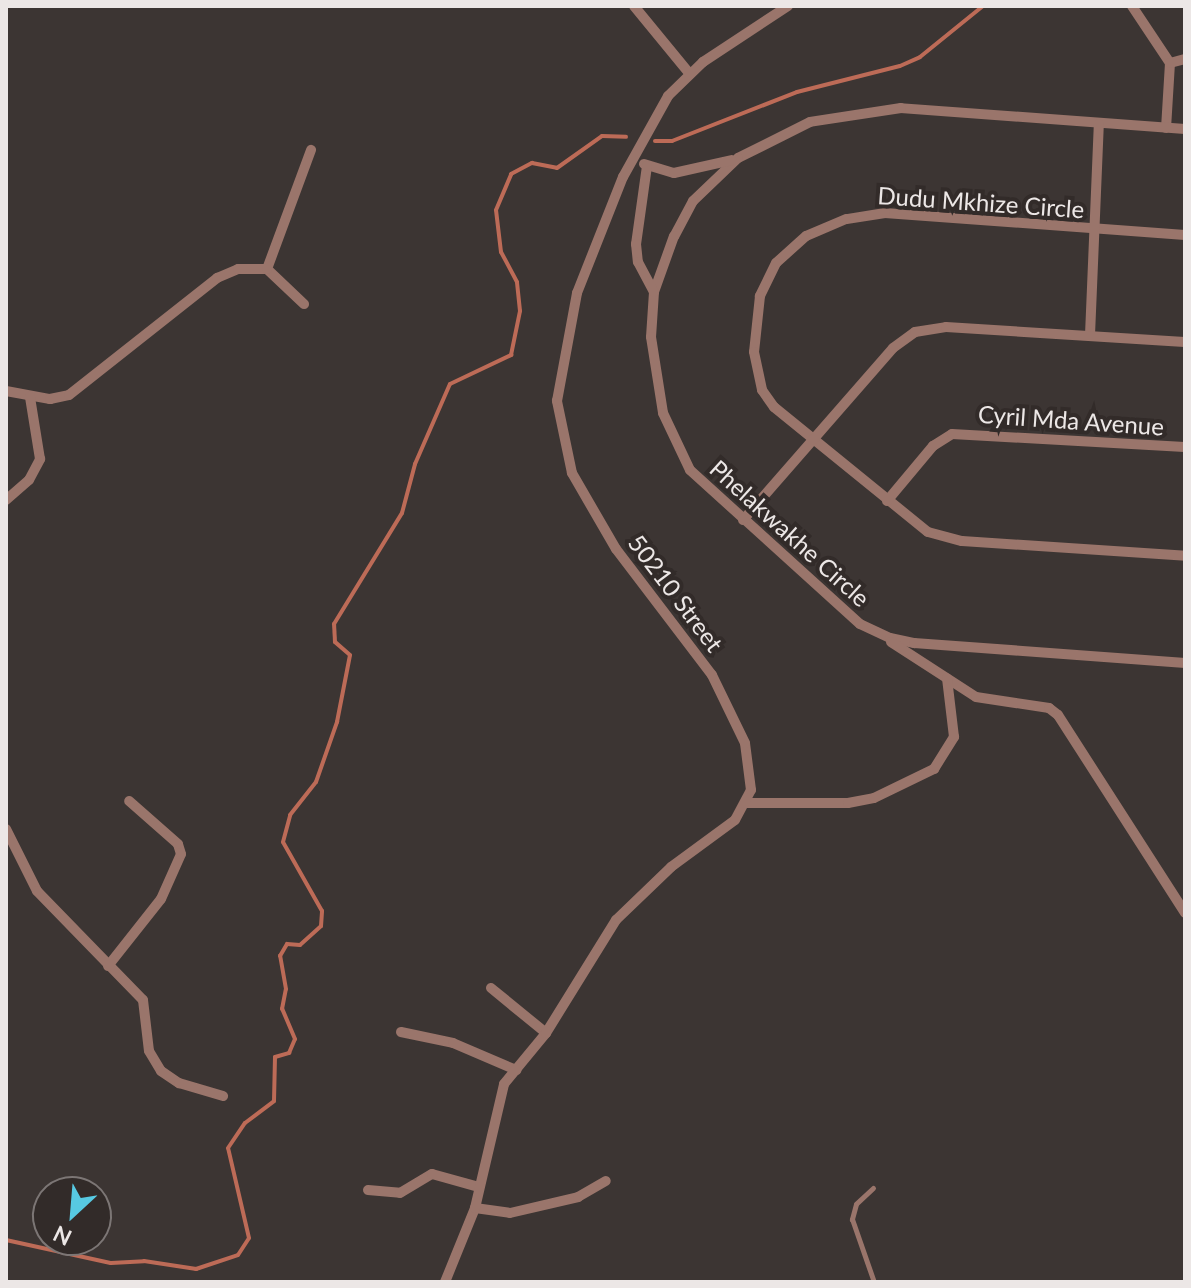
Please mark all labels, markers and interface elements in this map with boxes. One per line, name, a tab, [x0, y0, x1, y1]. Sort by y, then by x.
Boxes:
street label: Dudu Mkhize Circle	[877, 180, 1085, 224]
street label: Cyril Mda Avenue	[977, 399, 1165, 441]
street label: Phelakwakhe Circle	[704, 454, 876, 612]
street label: 50210 Street	[623, 529, 729, 657]
north arrow	[32, 1176, 112, 1256]
text: N	[49, 1220, 76, 1252]

